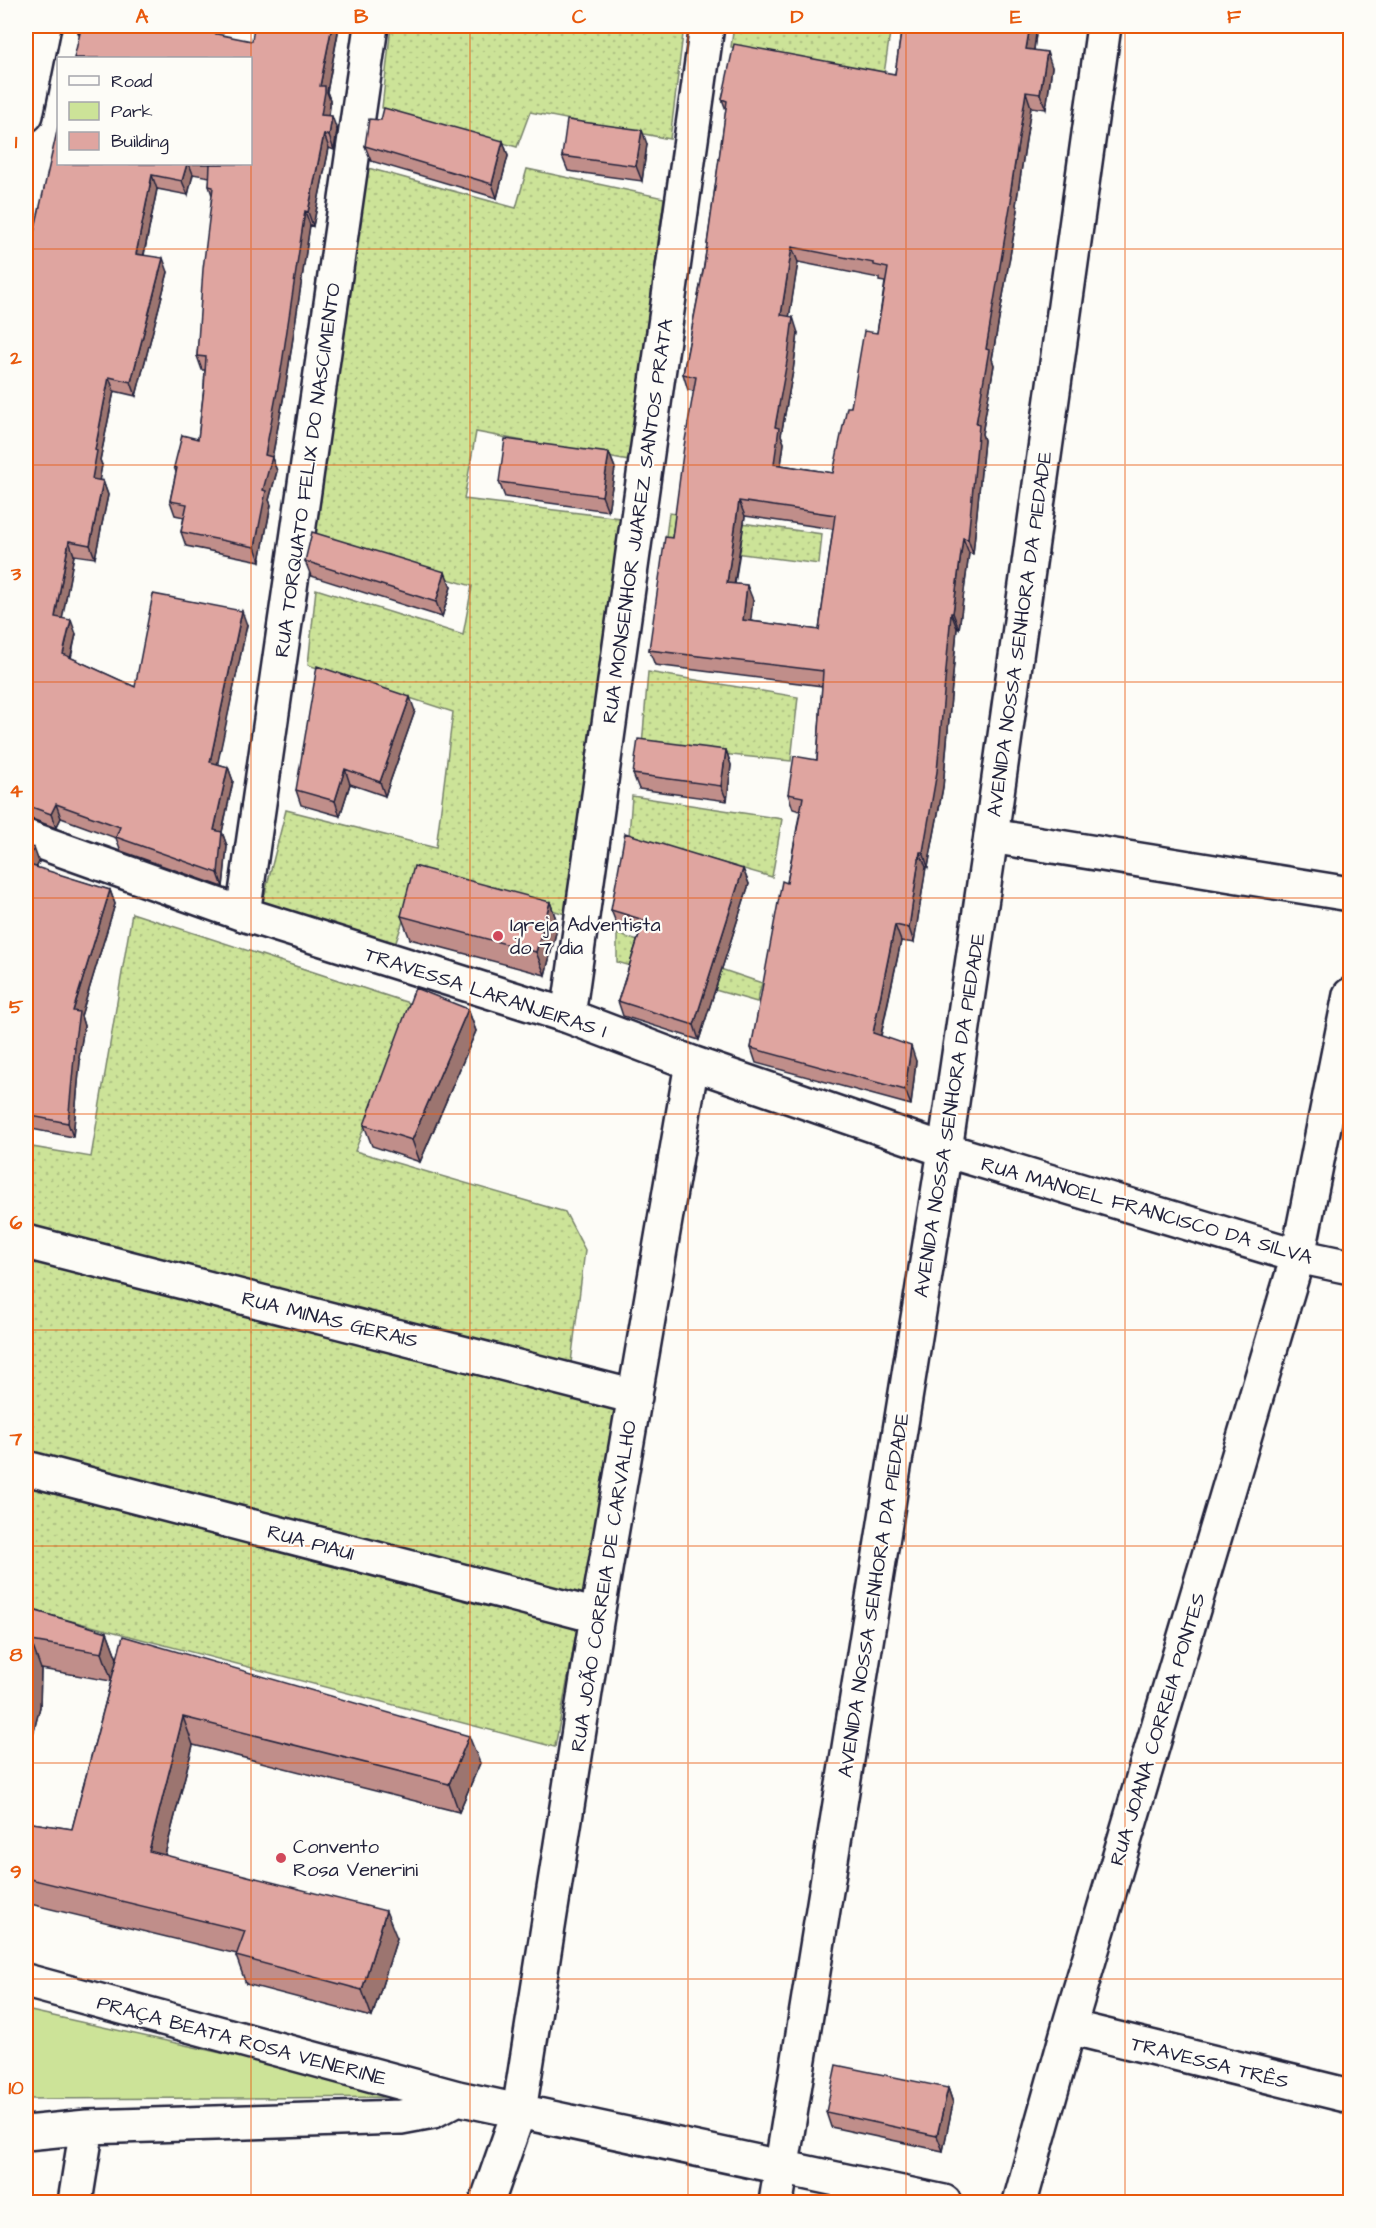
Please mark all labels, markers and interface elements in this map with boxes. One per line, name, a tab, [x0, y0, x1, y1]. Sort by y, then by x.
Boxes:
text: A	[136, 3, 149, 31]
text: B	[354, 3, 369, 31]
text: C	[572, 3, 587, 31]
text: D	[791, 3, 804, 31]
text: E	[1010, 3, 1022, 31]
text: F	[1227, 3, 1242, 31]
legend	[57, 57, 252, 165]
text: Road	[111, 69, 152, 94]
text: Park	[111, 99, 153, 124]
text: 1	[15, 128, 18, 156]
text: Building	[111, 129, 169, 155]
street label: RUA TORQUATO FELIX DO NASCIMENTO	[268, 281, 348, 659]
street label: RUA MONSENHOR JUAREZ SANTOS PRATA	[596, 317, 680, 725]
text: 2	[9, 344, 22, 372]
street label: AVENIDA NOSSA SENHORA DA PIEDADE	[980, 449, 1060, 819]
text: 3	[10, 560, 22, 588]
text: 4	[9, 777, 23, 805]
place label: Igreja Adventista do 7 dia	[510, 911, 661, 962]
marker: Igreja Adventista do 7 dia	[491, 929, 505, 943]
street label: AVENIDA NOSSA SENHORA DA PIEDADE	[907, 931, 993, 1299]
street label: TRAVESSA LARANJEIRAS I	[361, 941, 610, 1045]
text: 5	[9, 993, 24, 1021]
street label: RUA MANOEL FRANCISCO DA SILVA	[978, 1150, 1316, 1272]
text: 6	[10, 1209, 23, 1237]
street label: RUA MINAS GERAIS	[239, 1285, 421, 1355]
street label: AVENIDA NOSSA SENHORA DA PIEDADE	[831, 1411, 917, 1779]
street label: RUA JOÃO CORREIA DE CARVALHO	[564, 1419, 644, 1754]
text: 7	[9, 1425, 23, 1453]
street label: RUA PIAUI	[264, 1518, 357, 1568]
street label: RUA JOANA CORREIA PONTES	[1103, 1589, 1213, 1869]
text: 8	[10, 1641, 23, 1669]
place label: Convento Rosa Venerini	[293, 1833, 418, 1884]
marker: Convento Rosa Venerini	[274, 1851, 288, 1865]
text: 9	[10, 1858, 22, 1886]
street label: PRAÇA BEATA ROSA VENERINE	[94, 1989, 390, 2093]
street label: TRAVESSA TRÊS	[1128, 2030, 1292, 2096]
text: 10	[8, 2074, 24, 2102]

